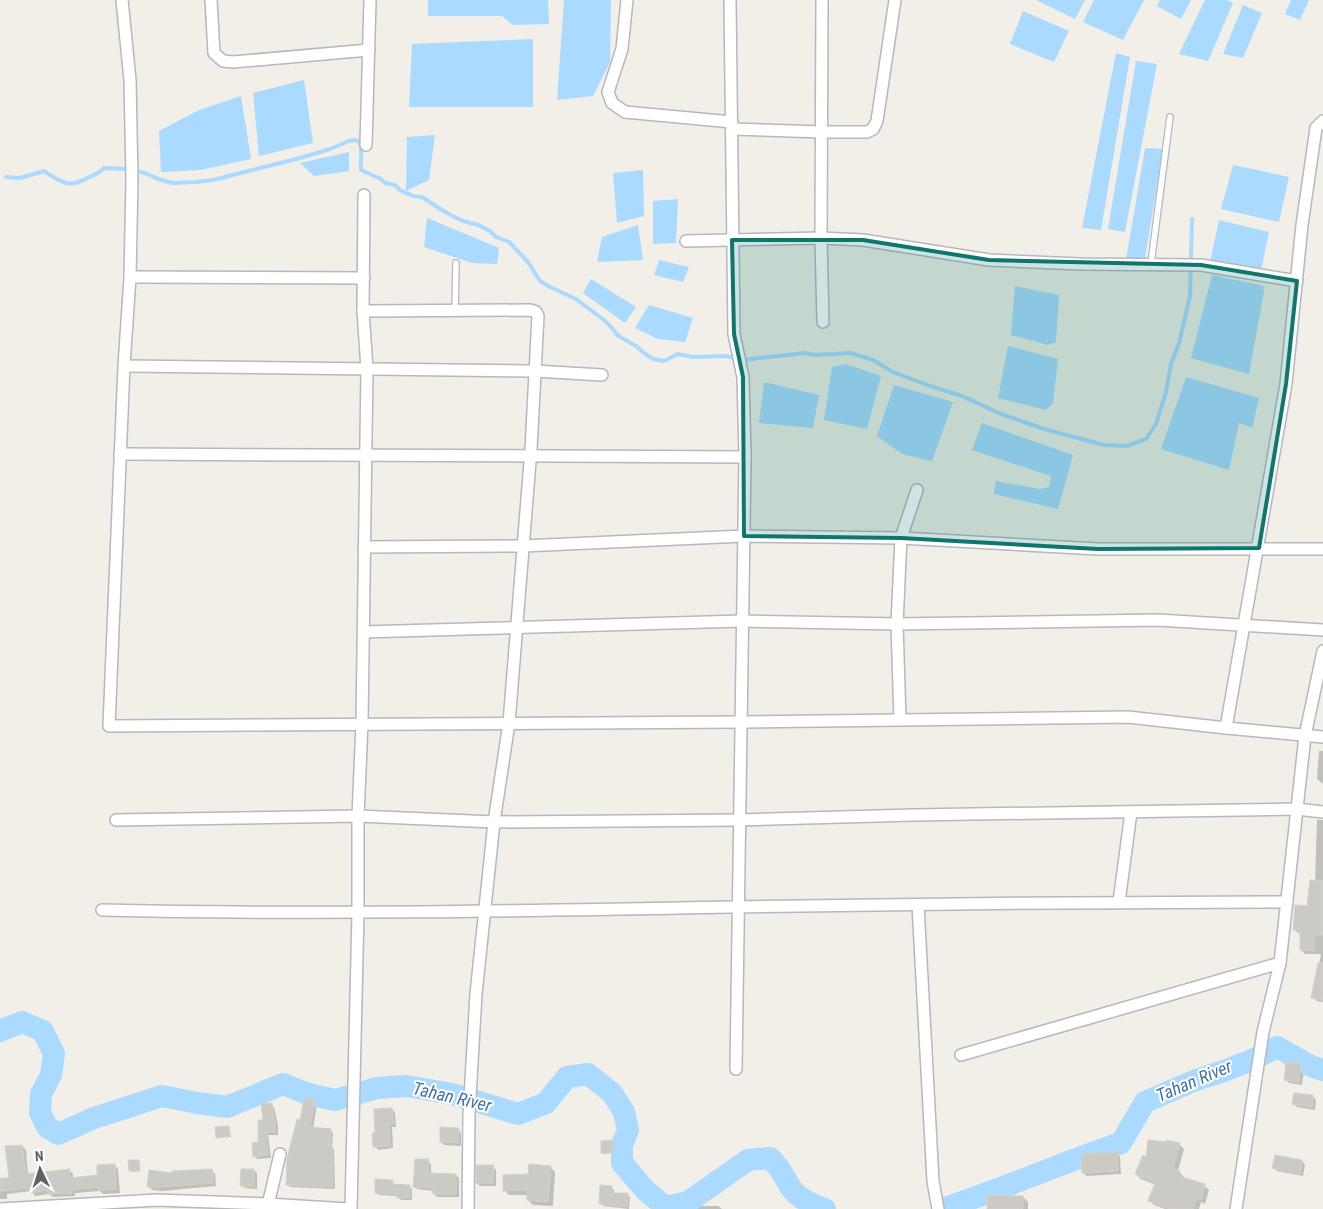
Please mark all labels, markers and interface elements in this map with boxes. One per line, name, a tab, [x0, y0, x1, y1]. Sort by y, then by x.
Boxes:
water label: Tahan River	[1153, 1055, 1235, 1106]
water label: Tahan River	[411, 1077, 494, 1116]
north arrow	[15, 1144, 65, 1194]
text: N	[34, 1148, 44, 1164]

